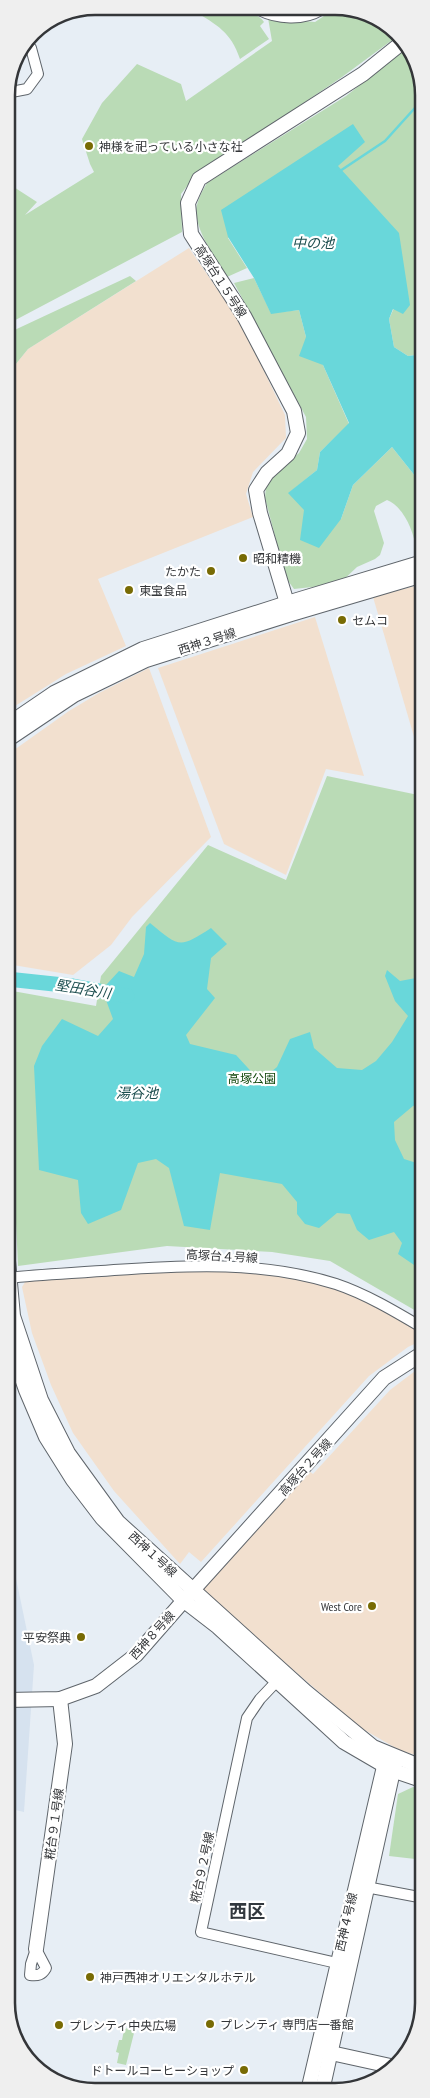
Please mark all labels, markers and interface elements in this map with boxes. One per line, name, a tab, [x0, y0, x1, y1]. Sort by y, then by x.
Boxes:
place label: 神様を祀っている小さな社	[99, 139, 242, 154]
marker: 神様を祀っている小さな社	[83, 140, 95, 152]
water label: 中の池	[292, 234, 336, 252]
street label: 高塚台１５号線	[192, 242, 250, 320]
place label: 昭和精機	[253, 551, 301, 566]
marker: 昭和精機	[237, 552, 249, 564]
place label: たかた	[165, 564, 201, 579]
marker: たかた	[205, 565, 217, 577]
place label: 東宝食品	[139, 583, 187, 598]
marker: 東宝食品	[123, 584, 135, 596]
place label: セムコ	[352, 613, 388, 628]
marker: セムコ	[336, 614, 348, 626]
street label: 西神３号線	[176, 625, 238, 657]
water label: 堅田谷川	[54, 976, 114, 1003]
park label: 高塚公園	[228, 1071, 276, 1086]
water label: 湯谷池	[116, 1084, 160, 1102]
street label: 高塚台４号線	[186, 1247, 258, 1265]
street label: 高塚台２号線	[275, 1435, 335, 1499]
street label: 西神１号線	[126, 1528, 180, 1580]
place label: West Core	[321, 1599, 362, 1614]
marker: West Core	[366, 1600, 378, 1612]
street label: 西神８号線	[126, 1608, 178, 1662]
place label: 平安祭典	[23, 1630, 71, 1645]
marker: 平安祭典	[75, 1631, 87, 1643]
street label: 糀台９１号線	[42, 1787, 66, 1861]
street label: 糀台９２号線	[187, 1830, 217, 1904]
street label: 西神４号線	[332, 1891, 360, 1953]
district label: 西区	[229, 1900, 265, 1923]
place label: 神戸西神オリエンタルホテル	[100, 1970, 256, 1985]
marker: 神戸西神オリエンタルホテル	[84, 1971, 96, 1983]
place label: プレンティ 専門店一番館	[220, 2017, 354, 2032]
place label: プレンティ中央広場	[69, 2018, 176, 2033]
marker: プレンティ 専門店一番館	[204, 2018, 216, 2030]
marker: プレンティ中央広場	[53, 2019, 65, 2031]
place label: ドトールコーヒーショップ	[90, 2063, 234, 2078]
marker: ドトールコーヒーショップ	[238, 2064, 250, 2076]

